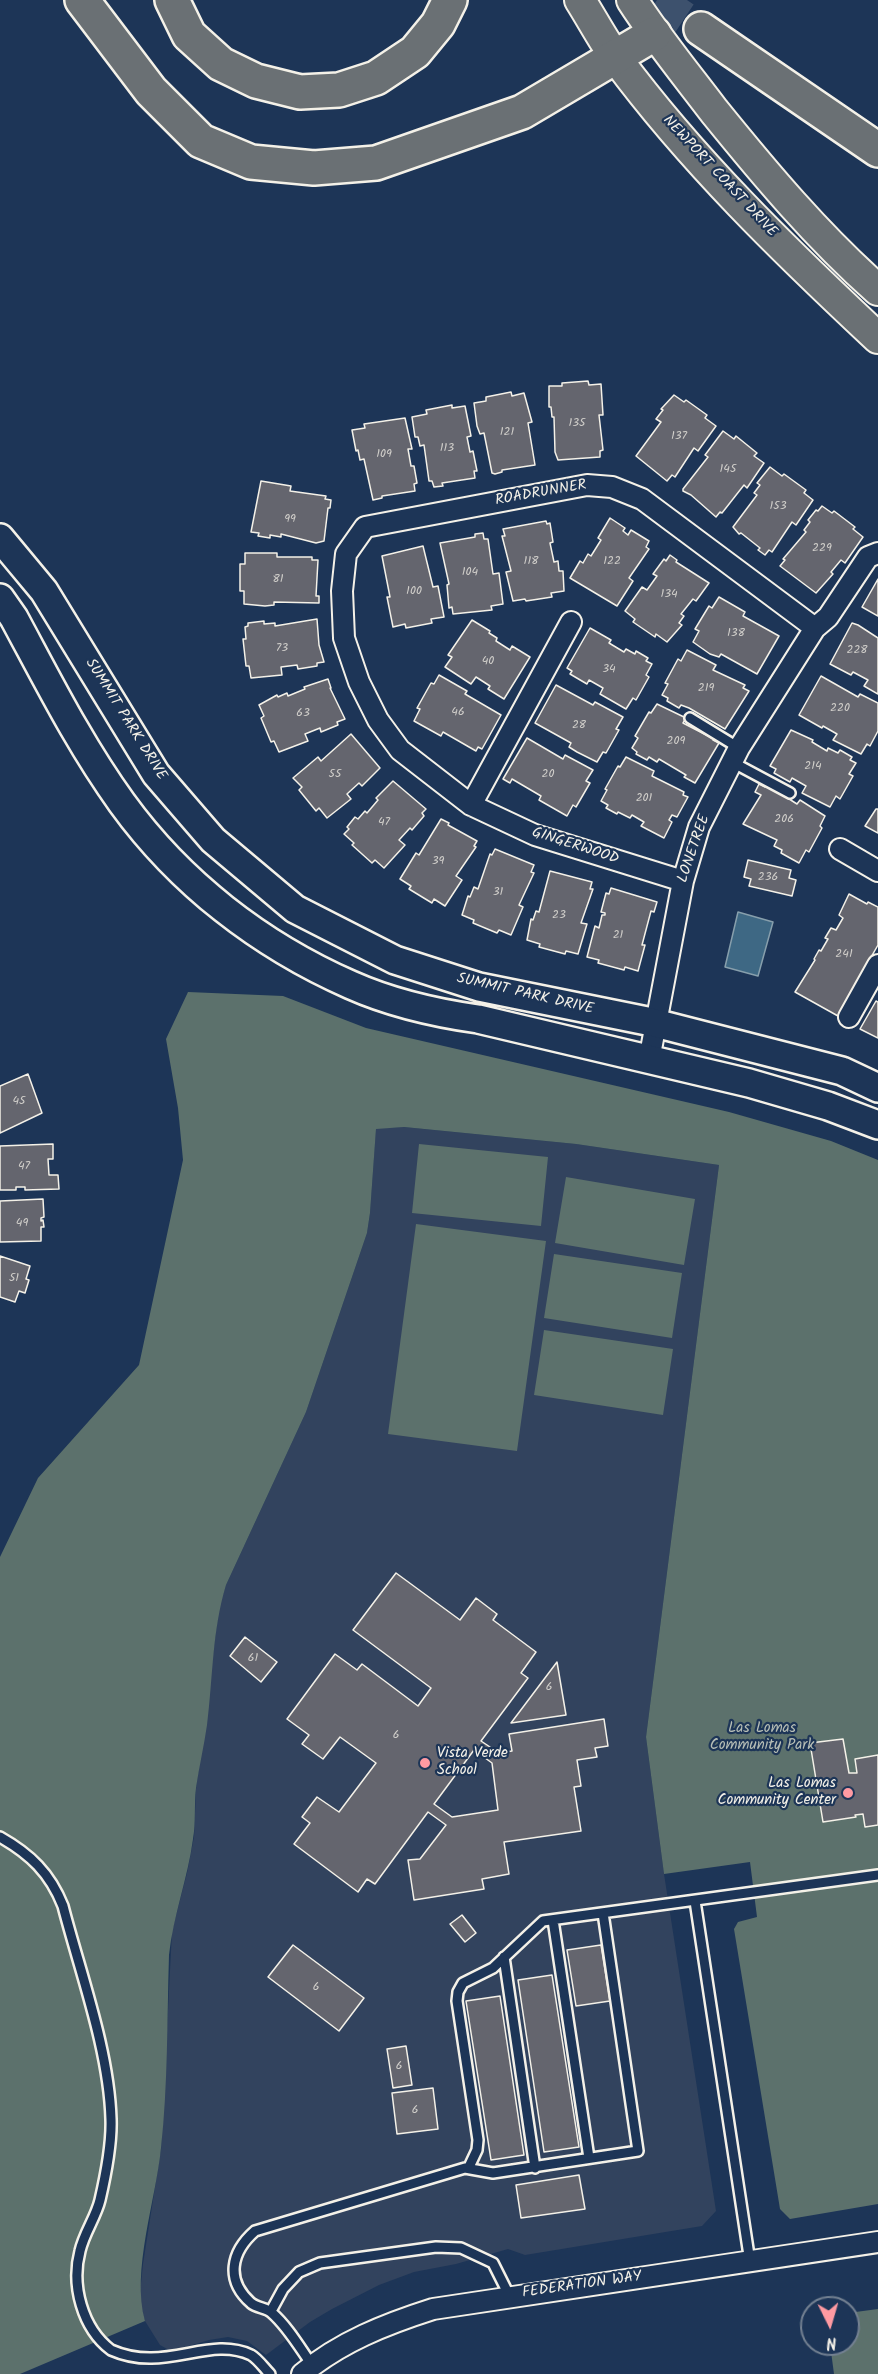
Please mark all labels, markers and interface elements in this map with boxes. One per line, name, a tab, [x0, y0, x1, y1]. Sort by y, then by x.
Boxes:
street label: NEWPORT COAST DRIVE	[658, 112, 780, 242]
house number: 135	[568, 417, 586, 431]
house number: 121	[500, 426, 514, 440]
house number: 137	[671, 430, 687, 444]
house number: 113	[440, 442, 454, 456]
house number: 109	[376, 448, 392, 462]
house number: 145	[720, 463, 736, 477]
street label: ROADRUNNER	[494, 477, 588, 511]
house number: 153	[769, 500, 787, 514]
house number: 99	[284, 513, 296, 527]
house number: 229	[812, 542, 832, 556]
house number: 118	[524, 555, 538, 569]
house number: 122	[603, 555, 621, 569]
house number: 104	[462, 566, 478, 580]
house number: 81	[273, 573, 283, 587]
house number: 100	[406, 585, 422, 599]
house number: 134	[660, 588, 678, 602]
house number: 138	[727, 627, 745, 641]
house number: 73	[276, 642, 288, 656]
house number: 228	[846, 644, 868, 658]
house number: 40	[482, 655, 494, 669]
street label: SUMMIT PARK DRIVE	[80, 656, 170, 784]
house number: 34	[602, 663, 616, 677]
house number: 219	[698, 682, 714, 696]
house number: 220	[830, 702, 850, 716]
house number: 46	[451, 706, 465, 720]
house number: 63	[296, 707, 310, 721]
house number: 28	[572, 719, 586, 733]
house number: 209	[667, 735, 685, 749]
house number: 214	[804, 760, 822, 774]
house number: 55	[329, 768, 341, 782]
house number: 20	[542, 768, 554, 782]
house number: 201	[636, 792, 652, 806]
street label: LONETREE	[675, 813, 715, 885]
house number: 206	[774, 813, 794, 827]
house number: 47	[378, 816, 390, 830]
street label: GINGERWOOD	[529, 824, 621, 870]
house number: 39	[432, 855, 444, 869]
house number: 236	[758, 871, 778, 885]
house number: 31	[493, 886, 503, 900]
house number: 23	[552, 909, 566, 923]
house number: 21	[613, 929, 623, 943]
house number: 241	[835, 948, 853, 962]
street label: SUMMIT PARK DRIVE	[455, 970, 595, 1020]
house number: 45	[12, 1095, 26, 1109]
house number: 47	[18, 1160, 30, 1174]
house number: 49	[16, 1217, 28, 1231]
house number: 51	[9, 1272, 19, 1286]
house number: 61	[248, 1652, 258, 1666]
house number: 6	[546, 1681, 552, 1695]
park label: Las Lomas Community Park	[710, 1720, 814, 1755]
house number: 6	[393, 1729, 399, 1743]
place label: Vista Verde School	[437, 1745, 508, 1780]
marker: Vista Verde School	[418, 1756, 432, 1770]
place label: Las Lomas Community Center	[717, 1775, 836, 1810]
marker: Las Lomas Community Center	[841, 1786, 855, 1800]
house number: 6	[313, 1981, 319, 1995]
house number: 6	[396, 2060, 402, 2074]
house number: 6	[412, 2104, 418, 2118]
street label: FEDERATION WAY	[521, 2269, 643, 2303]
north arrow	[800, 2296, 860, 2356]
text: N	[825, 2330, 838, 2355]

